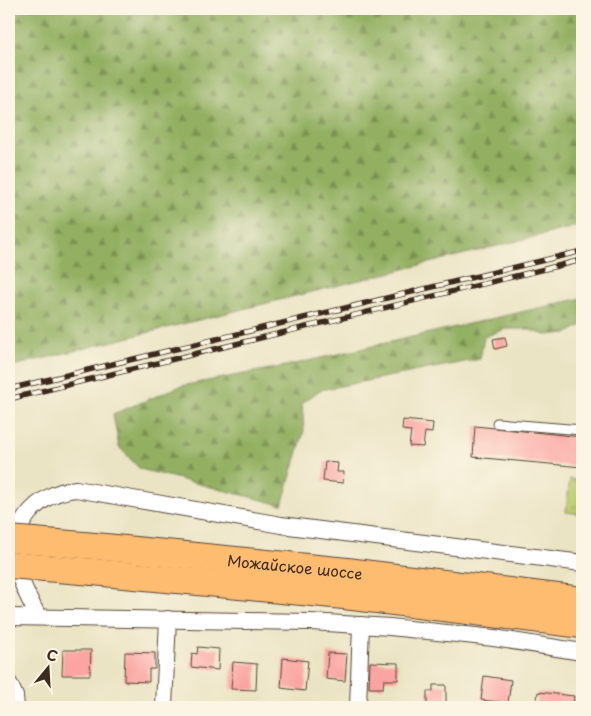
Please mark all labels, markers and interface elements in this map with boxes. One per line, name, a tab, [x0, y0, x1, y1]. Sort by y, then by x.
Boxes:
street label: Можайское шоссе	[226, 548, 364, 584]
north arrow	[22, 644, 72, 694]
text: С	[44, 644, 60, 667]

